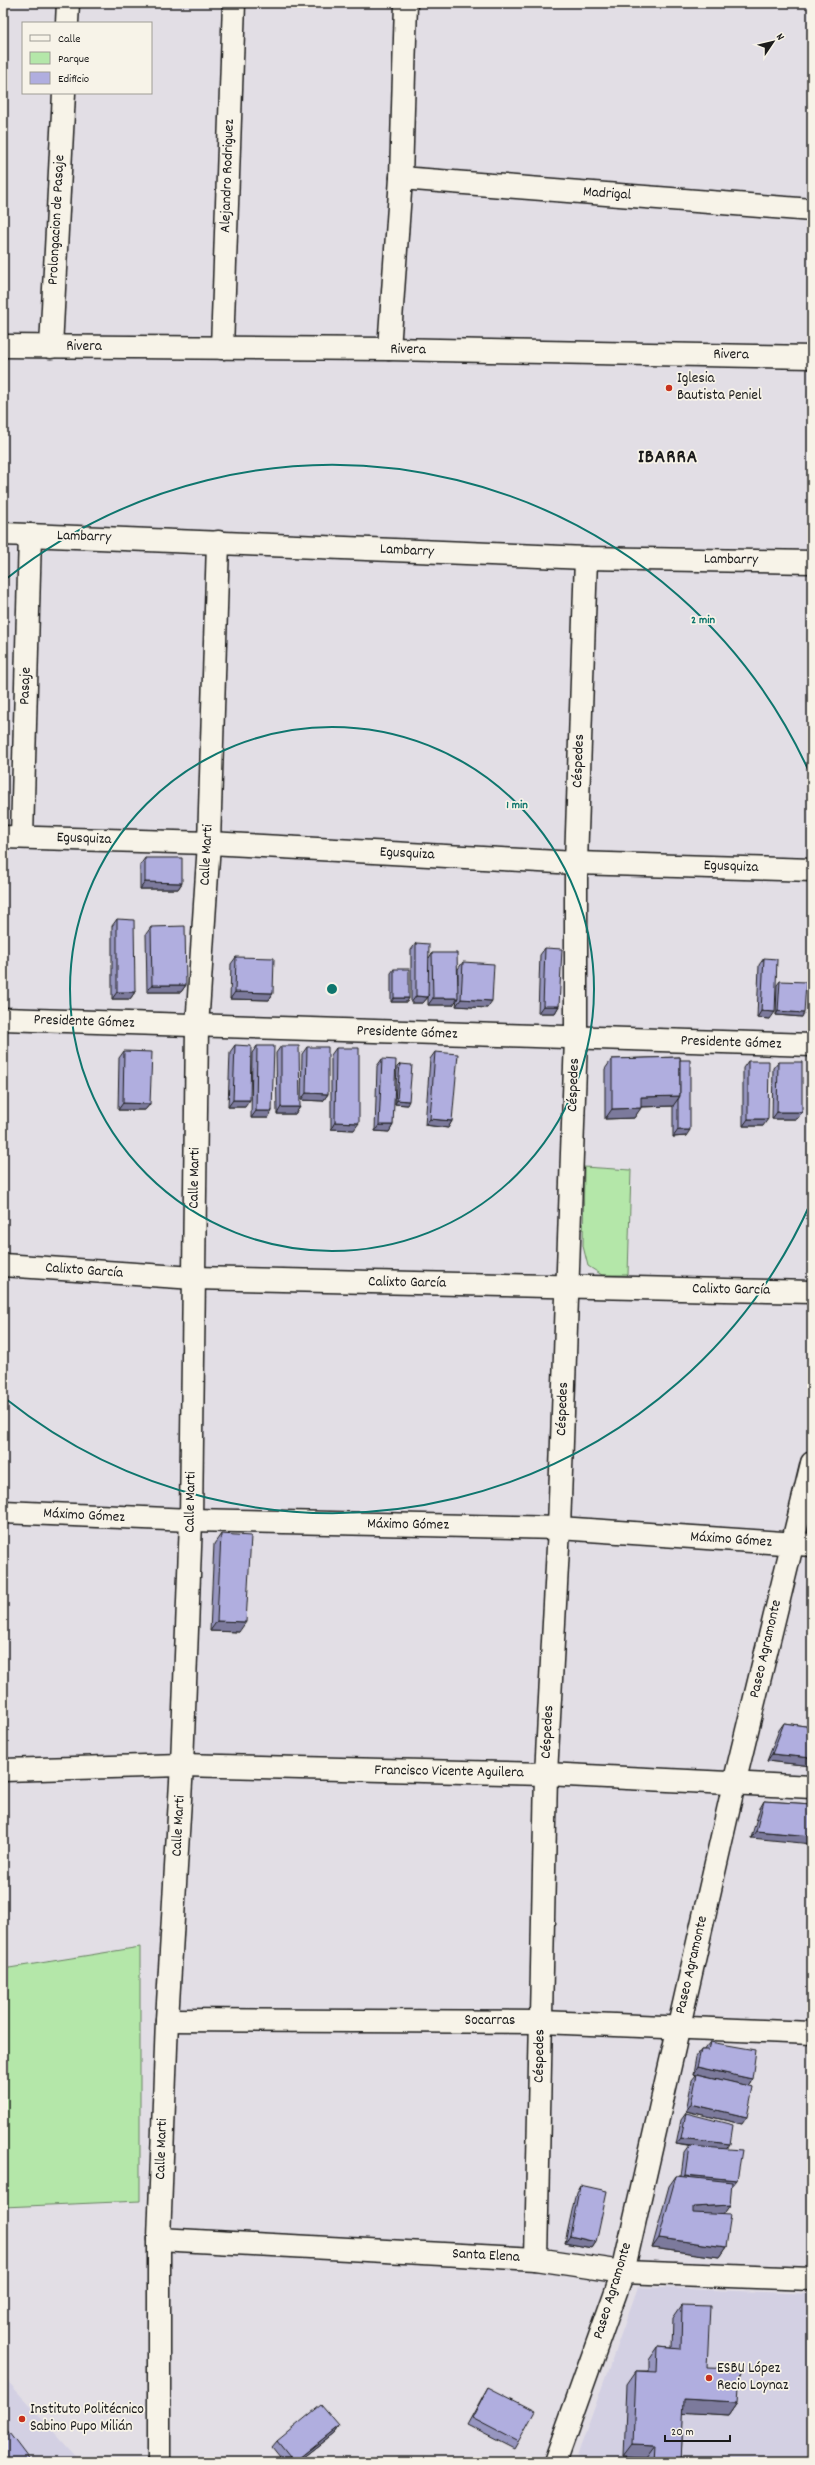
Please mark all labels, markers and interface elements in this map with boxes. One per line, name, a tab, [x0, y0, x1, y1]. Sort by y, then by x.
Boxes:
legend	[22, 22, 152, 94]
north arrow	[753, 22, 793, 62]
text: Calle	[58, 31, 81, 48]
text: N	[771, 31, 788, 45]
text: Parque	[58, 51, 89, 68]
text: Edificio	[58, 71, 89, 88]
street label: Alejandro Rodriguez	[215, 119, 241, 233]
street label: Prolongacion de Pasaje	[43, 154, 71, 286]
street label: Madrigal	[582, 181, 632, 207]
street label: Rivera	[66, 336, 103, 358]
street label: Rivera	[390, 339, 427, 361]
street label: Rivera	[713, 344, 750, 366]
place label: Iglesia Bautista Peniel	[677, 368, 762, 407]
marker: Iglesia Bautista Peniel	[664, 383, 674, 393]
district label: IBARRA	[638, 445, 698, 472]
street label: Lambarry	[57, 525, 112, 549]
street label: Lambarry	[379, 539, 436, 563]
street label: Lambarry	[704, 549, 759, 571]
text: 2 min	[691, 612, 715, 629]
street label: Pasaje	[14, 666, 38, 705]
street label: Céspedes	[567, 734, 591, 788]
text: 1 min	[506, 797, 528, 814]
street label: Calle Marti	[194, 824, 220, 886]
street label: Egusquiza	[56, 827, 113, 851]
street label: Egusquiza	[379, 842, 436, 866]
street label: Egusquiza	[703, 855, 760, 879]
centre of rings	[325, 982, 339, 996]
street label: Presidente Gómez	[33, 1009, 135, 1035]
street label: Presidente Gómez	[356, 1020, 458, 1046]
street label: Presidente Gómez	[680, 1030, 782, 1056]
street label: Céspedes	[562, 1058, 586, 1112]
street label: Calle Marti	[183, 1147, 207, 1209]
street label: Calixto García	[44, 1257, 125, 1285]
street label: Calixto García	[368, 1271, 447, 1295]
street label: Calixto García	[692, 1278, 771, 1302]
street label: Céspedes	[551, 1382, 575, 1436]
street label: Calle Marti	[179, 1471, 203, 1533]
street label: Máximo Gómez	[43, 1503, 126, 1529]
street label: Máximo Gómez	[367, 1513, 449, 1537]
street label: Máximo Gómez	[689, 1526, 773, 1554]
street label: Paseo Agramonte	[744, 1597, 788, 1700]
street label: Céspedes	[536, 1705, 560, 1759]
street label: Francisco Vicente Aguilera	[374, 1760, 525, 1784]
street label: Calle Marti	[166, 1795, 192, 1857]
street label: Paseo Agramonte	[670, 1913, 714, 2016]
street label: Socarras	[465, 2010, 515, 2032]
street label: Céspedes	[529, 2029, 551, 2083]
street label: Calle Marti	[150, 2118, 174, 2180]
street label: Paseo Agramonte	[588, 2239, 638, 2342]
street label: Santa Elena	[452, 2243, 521, 2269]
place label: ESBU López Recio Loynaz	[717, 2358, 789, 2397]
marker: ESBU López Recio Loynaz	[704, 2373, 714, 2383]
place label: Instituto Politécnico Sabino Pupo Milián	[30, 2399, 144, 2438]
marker: Instituto Politécnico Sabino Pupo Milián	[17, 2414, 27, 2424]
scale bar	[665, 2417, 730, 2443]
text: 20 m	[671, 2424, 694, 2441]

